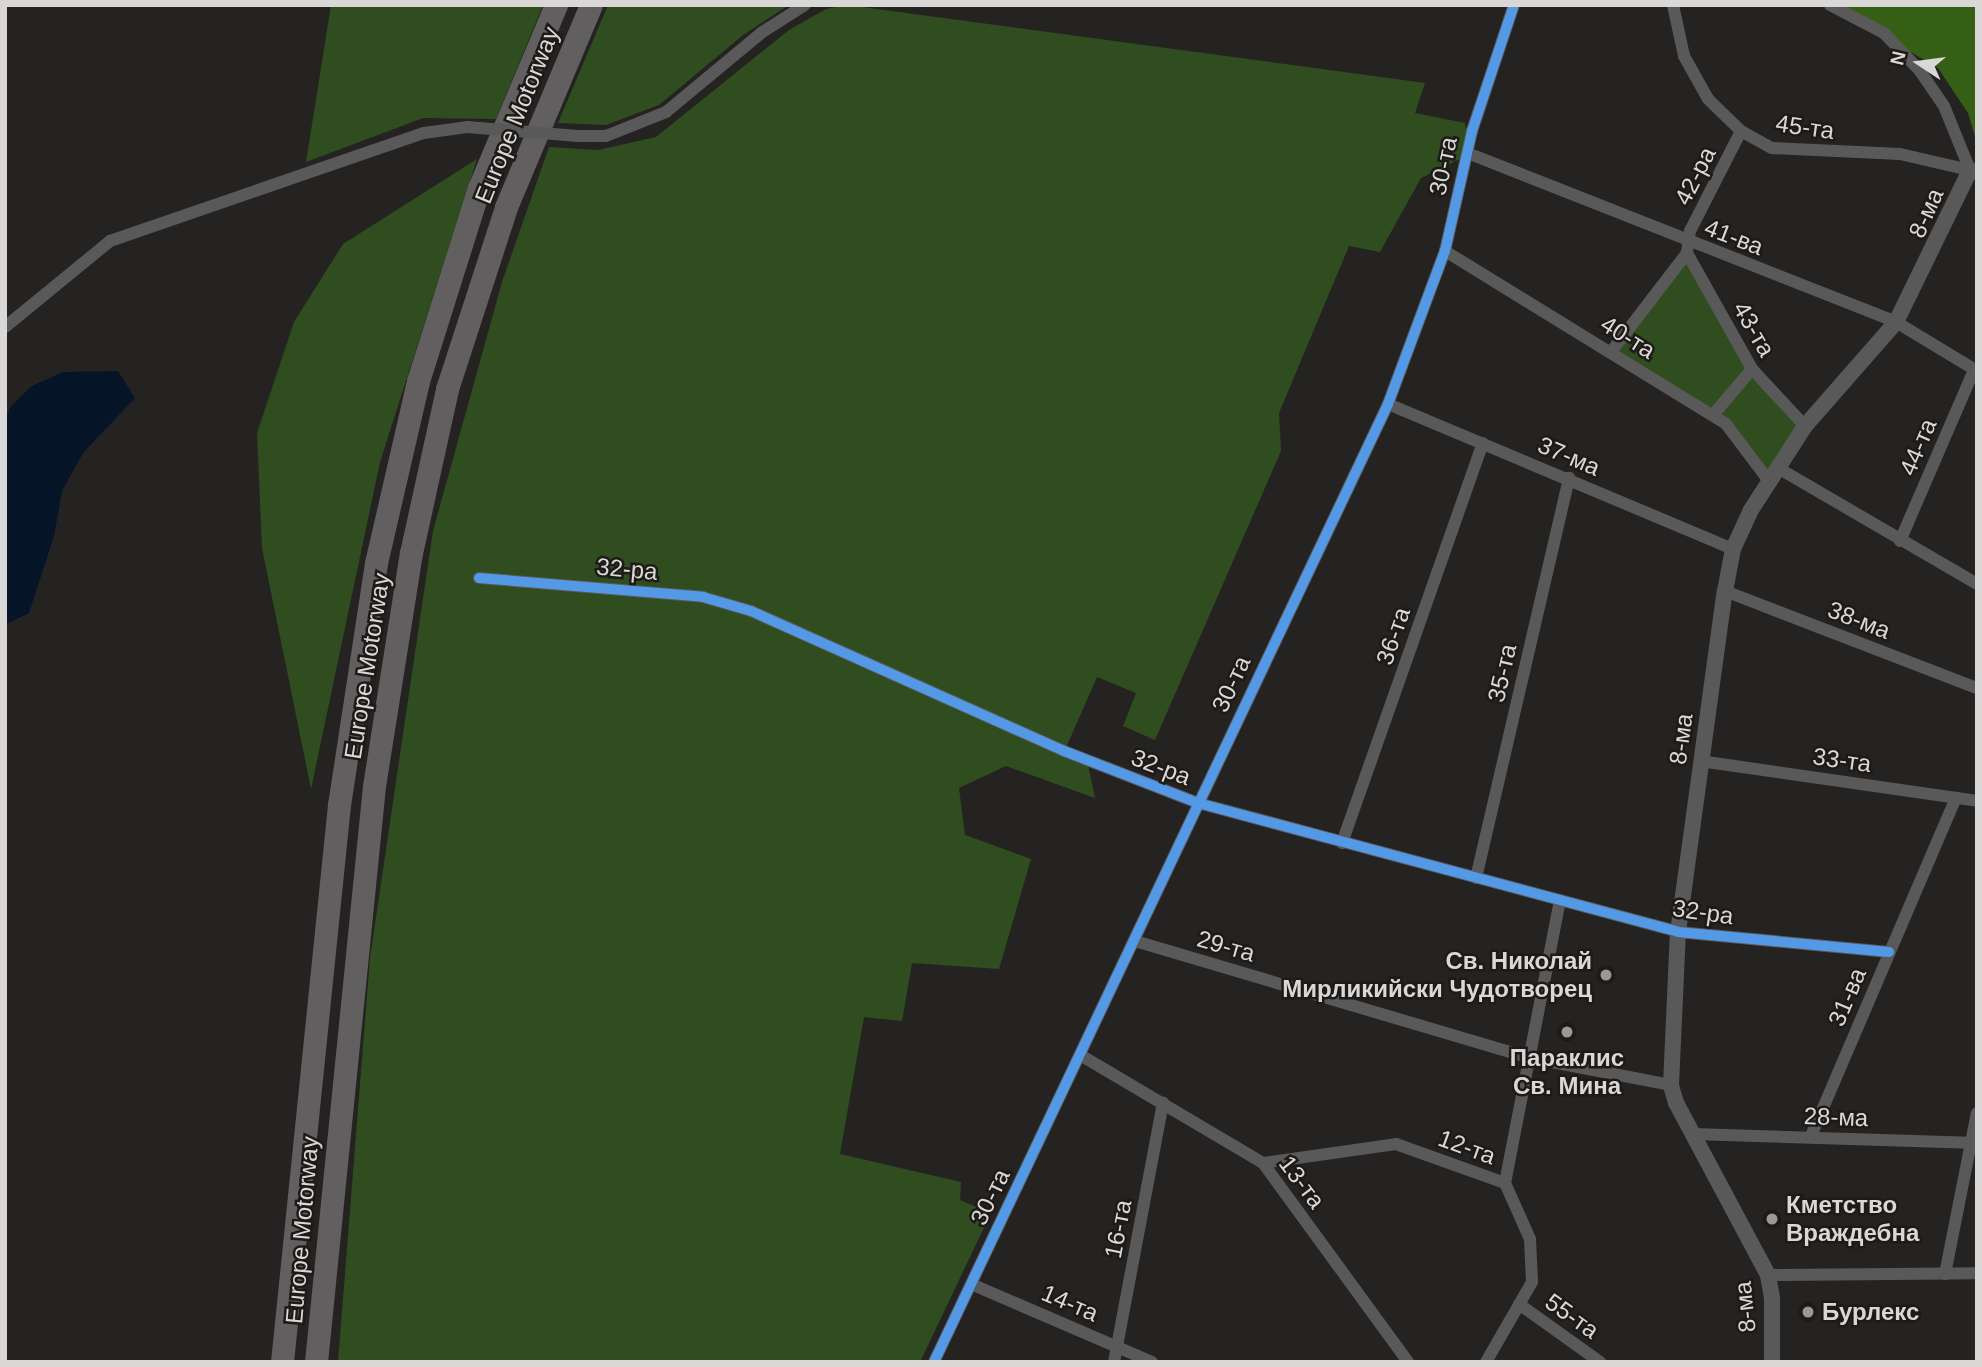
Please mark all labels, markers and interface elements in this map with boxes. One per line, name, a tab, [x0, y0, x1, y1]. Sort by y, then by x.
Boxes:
street label: Europe Motorway	[468, 22, 566, 208]
north arrow	[1884, 28, 1954, 98]
text: N	[1886, 49, 1910, 67]
street label: 45-та	[1774, 109, 1836, 145]
street label: 30-та	[1423, 134, 1463, 198]
street label: 42-ра	[1668, 142, 1722, 210]
street label: 8-ма	[1902, 184, 1950, 242]
street label: 41-ва	[1701, 213, 1767, 261]
street label: 43-та	[1727, 296, 1781, 362]
street label: 40-та	[1595, 309, 1661, 365]
street label: 44-та	[1893, 414, 1943, 480]
street label: 37-ма	[1534, 430, 1604, 482]
street label: 32-ра	[595, 552, 659, 586]
street label: Europe Motorway	[338, 571, 396, 761]
street label: 38-ма	[1824, 595, 1894, 645]
street label: 36-та	[1370, 604, 1416, 668]
street label: 35-та	[1481, 641, 1523, 705]
street label: 30-та	[1206, 651, 1256, 717]
street label: 8-ма	[1663, 712, 1699, 766]
street label: 33-та	[1811, 742, 1873, 778]
street label: 32-ра	[1127, 743, 1195, 791]
street label: 32-ра	[1671, 893, 1735, 931]
street label: 29-та	[1194, 924, 1258, 968]
place label: Св. Николай Мирликийски Чудотворец	[1282, 947, 1592, 1003]
street label: 31-ва	[1822, 964, 1872, 1030]
marker: Св. Николай Мирликийски Чудотворец	[1598, 967, 1614, 983]
marker: Параклис Св. Мина	[1559, 1024, 1575, 1040]
place label: Параклис Св. Мина	[1510, 1044, 1624, 1100]
street label: 28-ма	[1803, 1101, 1869, 1133]
street label: 12-та	[1434, 1123, 1500, 1171]
street label: Europe Motorway	[279, 1135, 325, 1325]
street label: 13-та	[1273, 1150, 1331, 1214]
street label: 30-та	[964, 1164, 1016, 1230]
place label: Кметство Враждебна	[1786, 1191, 1919, 1247]
street label: 16-та	[1098, 1197, 1138, 1261]
marker: Кметство Враждебна	[1764, 1211, 1780, 1227]
street label: 14-та	[1037, 1278, 1103, 1328]
street label: 8-ма	[1728, 1280, 1762, 1334]
street label: 55-та	[1540, 1287, 1604, 1345]
place label: Бурлекс	[1822, 1298, 1919, 1326]
marker: Бурлекс	[1800, 1304, 1816, 1320]

